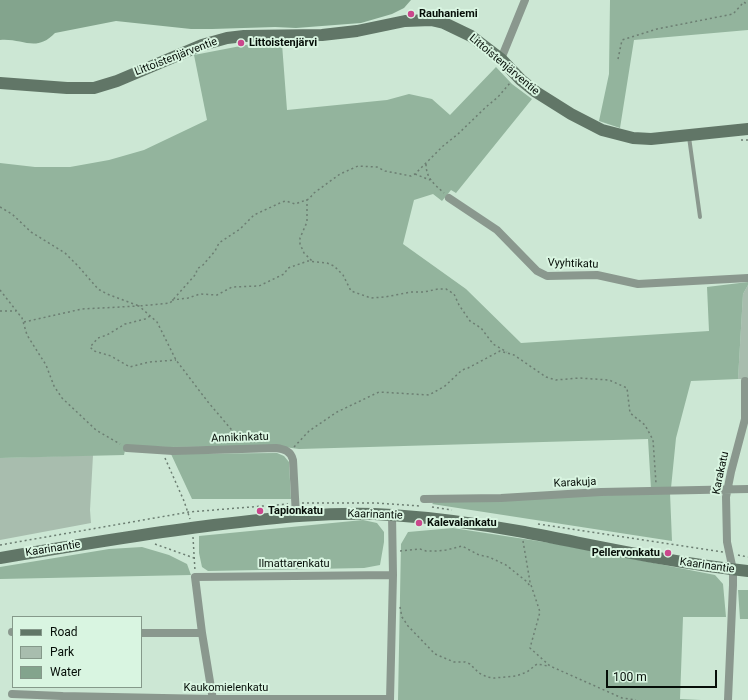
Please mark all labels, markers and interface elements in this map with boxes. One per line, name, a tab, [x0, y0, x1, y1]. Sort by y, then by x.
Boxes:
place label: Rauhaniemi	[419, 7, 478, 21]
marker: Rauhaniemi	[406, 9, 416, 19]
street label: Littoistenjärventie	[466, 32, 542, 98]
street label: Littoistenjärventie	[133, 35, 219, 79]
place label: Littoistenjärvi	[249, 36, 317, 50]
marker: Littoistenjärvi	[236, 38, 246, 48]
street label: Vyyhtikatu	[547, 257, 599, 271]
street label: Annikinkatu	[211, 430, 269, 446]
street label: Karakatu	[710, 450, 732, 496]
street label: Karakuja	[553, 475, 597, 491]
place label: Tapionkatu	[268, 504, 323, 518]
marker: Tapionkatu	[255, 506, 265, 516]
street label: Kaarinantie	[347, 507, 403, 523]
place label: Kalevalankatu	[427, 516, 497, 530]
marker: Kalevalankatu	[414, 518, 424, 528]
street label: Kaarinantie	[25, 538, 81, 560]
place label: Pellervonkatu	[592, 546, 660, 560]
marker: Pellervonkatu	[663, 548, 673, 558]
street label: Kaarinantie	[679, 556, 735, 576]
street label: Ilmattarenkatu	[258, 557, 330, 571]
legend	[12, 616, 142, 688]
text: Road	[50, 625, 78, 639]
text: Park	[50, 645, 74, 659]
scale bar	[608, 662, 719, 688]
text: Water	[50, 665, 81, 679]
text: 100 m	[613, 670, 647, 684]
street label: Kaukomielenkatu	[184, 681, 268, 695]

